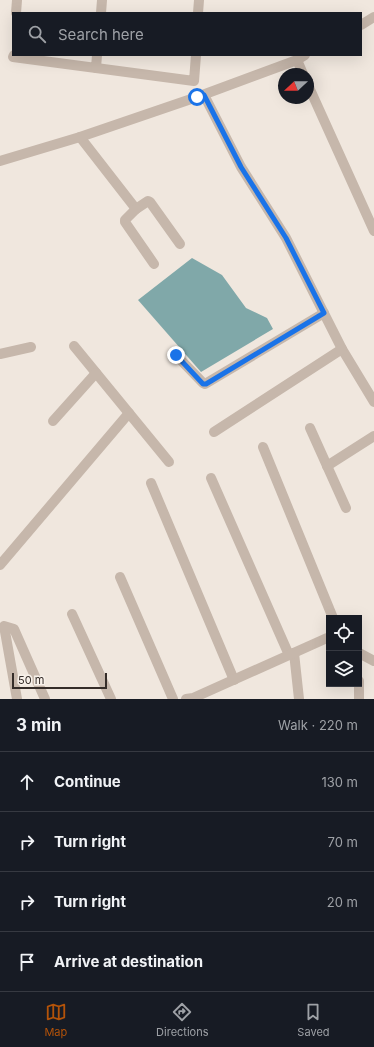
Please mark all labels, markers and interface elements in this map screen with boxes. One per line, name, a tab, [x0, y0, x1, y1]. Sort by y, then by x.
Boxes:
search box	[12, 12, 362, 56]
icon: search	[26, 23, 48, 45]
text: Search here	[58, 25, 144, 44]
north arrow	[278, 68, 314, 104]
route start	[188, 88, 206, 106]
route end	[167, 346, 185, 364]
map controls	[326, 615, 362, 687]
button: locate	[326, 615, 362, 651]
button: layers	[326, 651, 362, 687]
scale bar	[12, 671, 107, 690]
text: 50 m	[18, 673, 44, 687]
text: 3 min	[16, 715, 62, 735]
text: Walk · 220 m	[278, 717, 358, 733]
icon: ahead	[16, 771, 38, 793]
text: Continue	[54, 772, 121, 791]
text: 130 m	[321, 774, 358, 790]
icon: right	[16, 831, 38, 853]
text: Turn right	[54, 832, 126, 851]
text: 70 m	[328, 834, 358, 850]
icon: right	[16, 891, 38, 913]
text: Turn right	[54, 892, 126, 911]
text: 20 m	[327, 894, 358, 910]
icon: arrive	[16, 951, 38, 973]
text: Arrive at destination	[54, 952, 203, 971]
tab: Map	[44, 1001, 67, 1039]
tab: Directions	[156, 1001, 209, 1039]
tab: Saved	[297, 1001, 330, 1039]

